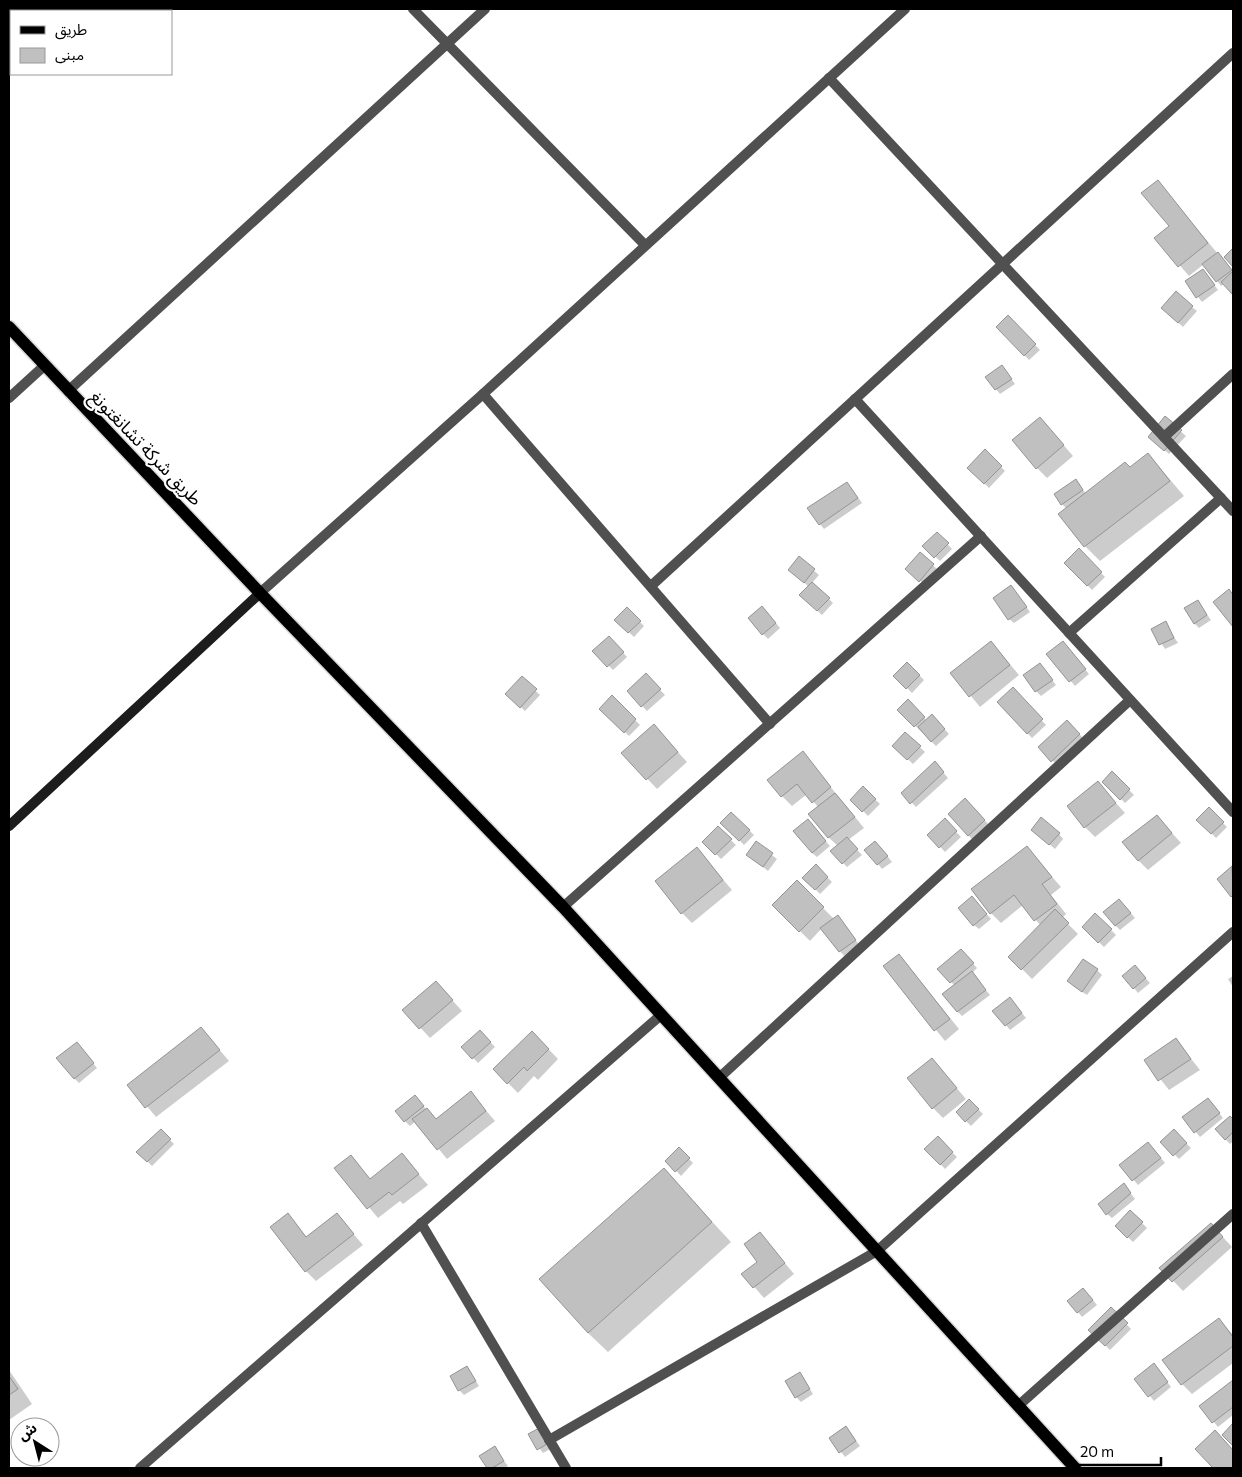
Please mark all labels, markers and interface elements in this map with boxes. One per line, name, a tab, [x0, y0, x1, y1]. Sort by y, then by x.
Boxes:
legend	[10, 10, 172, 75]
text: طريق	[55, 20, 87, 40]
text: مبنى	[55, 45, 84, 64]
street label: طريق شركة تشانغتونغ	[83, 385, 207, 512]
north arrow	[10, 1417, 60, 1467]
text: ش	[14, 1419, 40, 1444]
scale bar	[1072, 1434, 1161, 1466]
text: 20 m	[1080, 1442, 1114, 1460]

